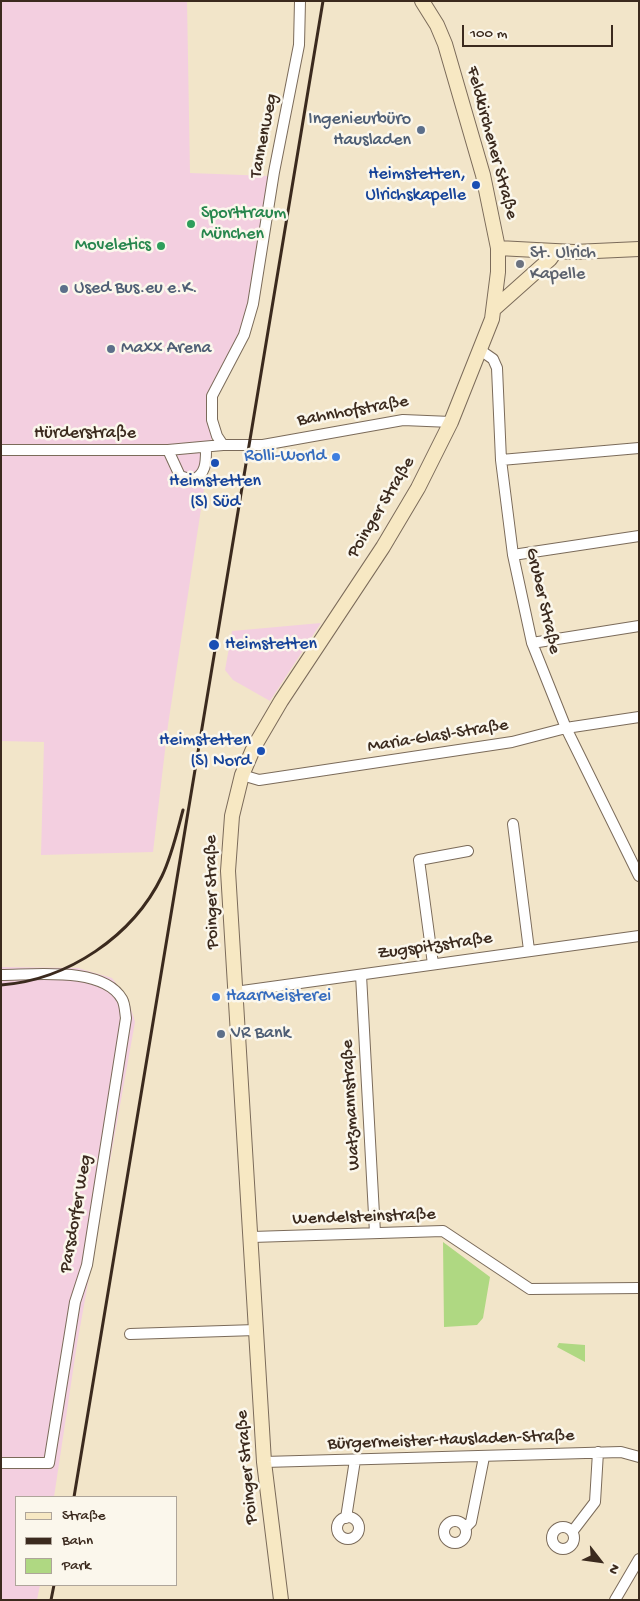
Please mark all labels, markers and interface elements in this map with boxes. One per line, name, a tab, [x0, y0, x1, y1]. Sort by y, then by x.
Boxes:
scale bar	[465, 15, 616, 47]
text: 100 m	[470, 25, 507, 43]
street label: Feldkirchener Straße	[460, 64, 522, 222]
street label: Tannenweg	[246, 92, 284, 180]
place label: Ingenieurbüro Hausladen	[308, 109, 411, 152]
marker: Ingenieurbüro Hausladen	[415, 124, 427, 136]
place label: Heimstetten, Ulrichskapelle	[366, 164, 466, 206]
marker: Heimstetten, Ulrichskapelle	[470, 179, 482, 191]
place label: Sporttraum München	[201, 203, 286, 245]
marker: Sporttraum München	[185, 218, 197, 230]
place label: Moveletics	[75, 235, 151, 257]
marker: Moveletics	[155, 240, 167, 252]
place label: St. Ulrich Kapelle	[530, 243, 596, 286]
marker: St. Ulrich Kapelle	[514, 258, 526, 270]
place label: Used Bus.eu e.K.	[74, 278, 198, 300]
marker: Used Bus.eu e.K.	[58, 283, 70, 295]
place label: Maxx Arena	[121, 338, 212, 360]
marker: Maxx Arena	[105, 343, 117, 355]
street label: Bahnhofstraße	[296, 392, 410, 432]
street label: Hürderstraße	[34, 423, 136, 445]
place label: Rolli-World	[244, 446, 326, 468]
marker: Rolli-World	[330, 451, 342, 463]
street label: Poinger Straße	[343, 453, 421, 563]
marker: Heimstetten (S) Süd	[209, 457, 221, 469]
place label: Heimstetten (S) Süd	[169, 471, 261, 514]
street label: Gruber Straße	[519, 546, 565, 656]
place label: Heimstetten	[225, 634, 317, 656]
marker: Heimstetten	[207, 638, 221, 652]
street label: Maria-Glasl-Straße	[366, 715, 510, 759]
place label: Heimstetten (S) Nord	[159, 730, 251, 772]
marker: Heimstetten (S) Nord	[255, 745, 267, 757]
street label: Poinger Straße	[201, 835, 225, 949]
street label: Zugspitzstraße	[376, 928, 494, 966]
place label: HaarMeisterei	[226, 986, 331, 1008]
marker: HaarMeisterei	[210, 991, 222, 1003]
place label: VR Bank	[231, 1023, 290, 1045]
marker: VR Bank	[215, 1028, 227, 1040]
street label: Watzmannstraße	[338, 1039, 366, 1171]
street label: Parsdorfer Weg	[56, 1153, 98, 1275]
street label: Wendelsteinstraße	[292, 1205, 436, 1231]
street label: Poinger Straße	[232, 1409, 264, 1525]
street label: Bürgermeister-Hausladen-Straße	[327, 1426, 575, 1456]
legend	[15, 1496, 178, 1586]
text: Straße	[62, 1507, 106, 1525]
text: Bahn	[62, 1532, 93, 1550]
north arrow	[575, 1536, 625, 1586]
text: Park	[62, 1557, 91, 1575]
text: N	[604, 1561, 623, 1577]

